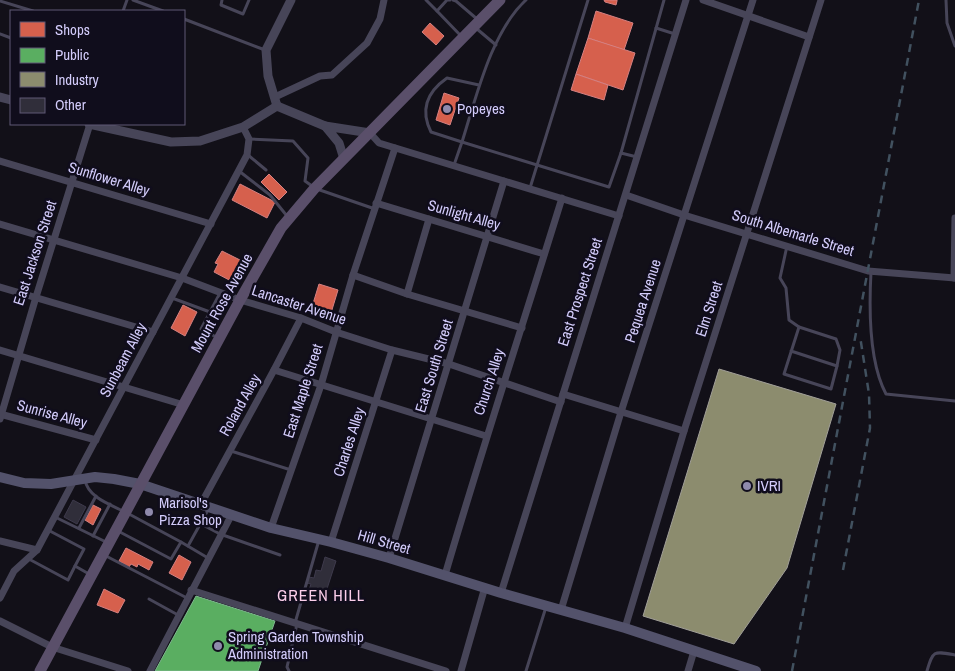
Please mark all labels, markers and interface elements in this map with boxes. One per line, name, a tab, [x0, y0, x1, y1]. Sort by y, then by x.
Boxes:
legend	[10, 10, 185, 125]
text: Shops	[55, 19, 90, 40]
text: Public	[55, 44, 89, 65]
text: Industry	[55, 69, 100, 90]
text: Other	[55, 94, 86, 115]
place label: Popeyes	[457, 98, 505, 119]
marker: Popeyes	[441, 103, 453, 115]
street label: Sunflower Alley	[66, 156, 153, 201]
street label: Sunlight Alley	[425, 194, 504, 235]
street label: East Jackson Street	[8, 197, 62, 308]
street label: South Albemarle Street	[730, 204, 857, 261]
street label: East Prospect Street	[552, 234, 607, 349]
street label: Mount Rose Avenue	[186, 249, 258, 356]
street label: Pequea Avenue	[619, 256, 666, 345]
street label: Elm Street	[690, 278, 728, 339]
street label: Lancaster Avenue	[249, 279, 349, 330]
street label: East South Street	[409, 316, 458, 415]
street label: Sunbeam Alley	[94, 318, 151, 401]
street label: East Maple Street	[277, 341, 328, 441]
street label: Church Alley	[468, 345, 509, 418]
street label: Roland Alley	[214, 369, 266, 440]
street label: Sunrise Alley	[15, 394, 90, 433]
street label: Charles Alley	[327, 404, 370, 479]
place label: IVRI	[757, 475, 781, 496]
marker: IVRI	[741, 480, 753, 492]
place label: Marisol's Pizza Shop	[159, 492, 222, 530]
marker: Marisol's Pizza Shop	[143, 506, 155, 518]
street label: Hill Street	[355, 524, 414, 559]
district label: GREEN HILL	[277, 584, 365, 606]
place label: Spring Garden Township Administration	[227, 626, 364, 664]
marker: Spring Garden Township Administration	[212, 640, 224, 652]

